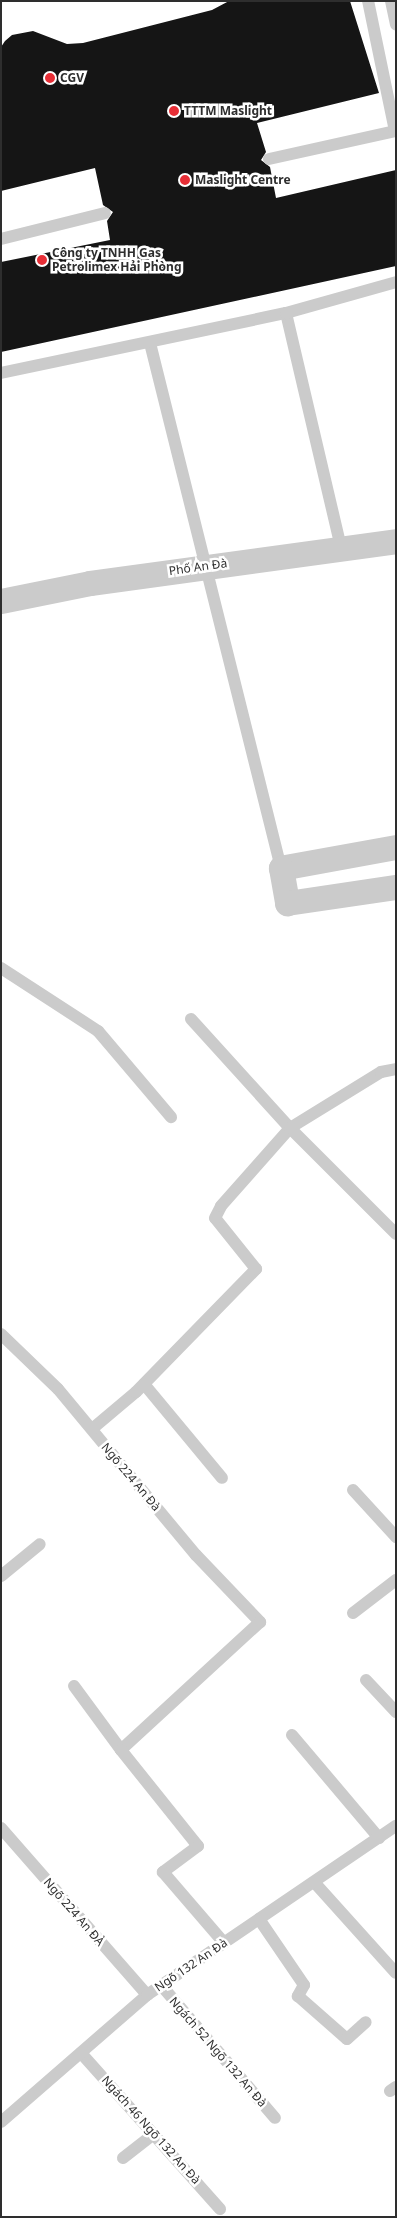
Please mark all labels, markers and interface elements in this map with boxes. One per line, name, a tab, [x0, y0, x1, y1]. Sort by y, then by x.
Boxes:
place label: CGV	[60, 71, 84, 85]
marker: CGV	[44, 72, 56, 84]
place label: TTTM Maslight	[184, 104, 272, 118]
marker: TTTM Maslight	[168, 105, 180, 117]
place label: Maslight Centre	[195, 173, 291, 187]
marker: Maslight Centre	[179, 174, 191, 186]
place label: Công ty TNHH Gas Petrolimex Hải Phòng	[52, 246, 182, 274]
marker: Công ty TNHH Gas Petrolimex Hải Phòng	[36, 254, 48, 266]
street label: Phố An Đà	[168, 556, 228, 578]
street label: Ngõ 224 An Đà	[98, 1440, 164, 1514]
street label: Ngõ 224 An ĐÀ	[41, 1875, 107, 1949]
street label: Ngõ 132 An Đà	[152, 1935, 230, 1995]
street label: Ngách 52 Ngõ 132 An Đà	[166, 1994, 270, 2110]
street label: Ngách 46 Ngõ 132 An Đà	[99, 2073, 203, 2187]

